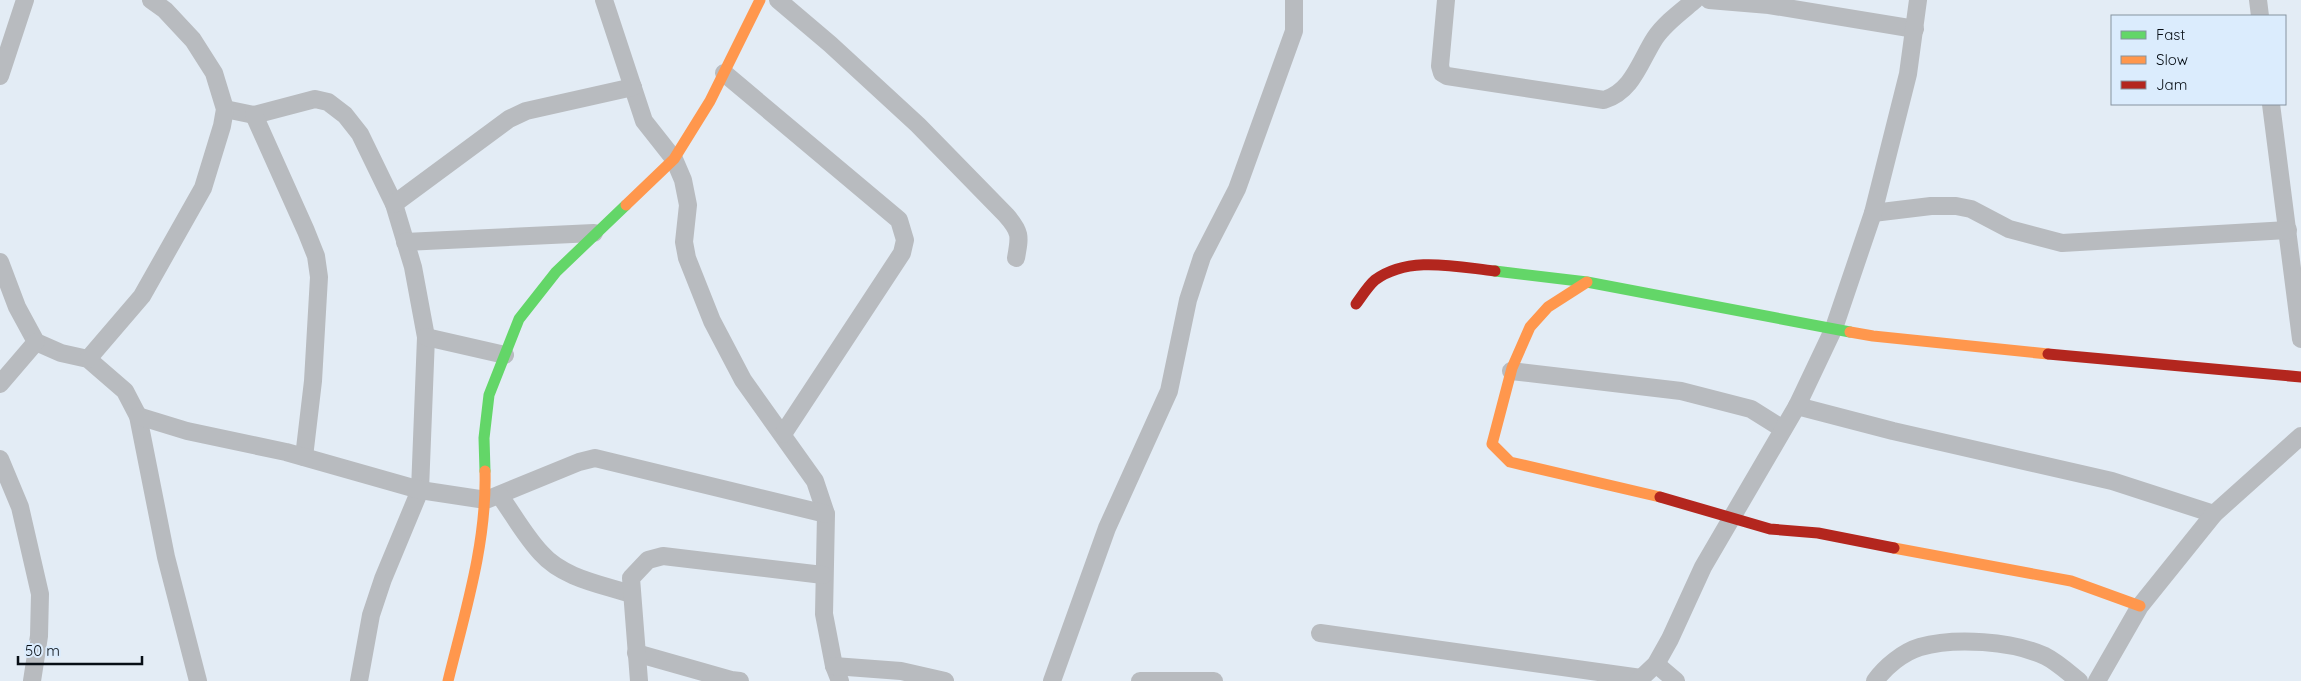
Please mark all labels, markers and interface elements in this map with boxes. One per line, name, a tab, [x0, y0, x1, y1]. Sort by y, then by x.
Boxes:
legend	[2111, 15, 2286, 105]
text: Fast	[2156, 25, 2185, 44]
text: Slow	[2156, 50, 2188, 69]
text: Jam	[2156, 75, 2187, 94]
scale bar	[18, 634, 141, 666]
text: 50 m	[25, 641, 60, 660]

